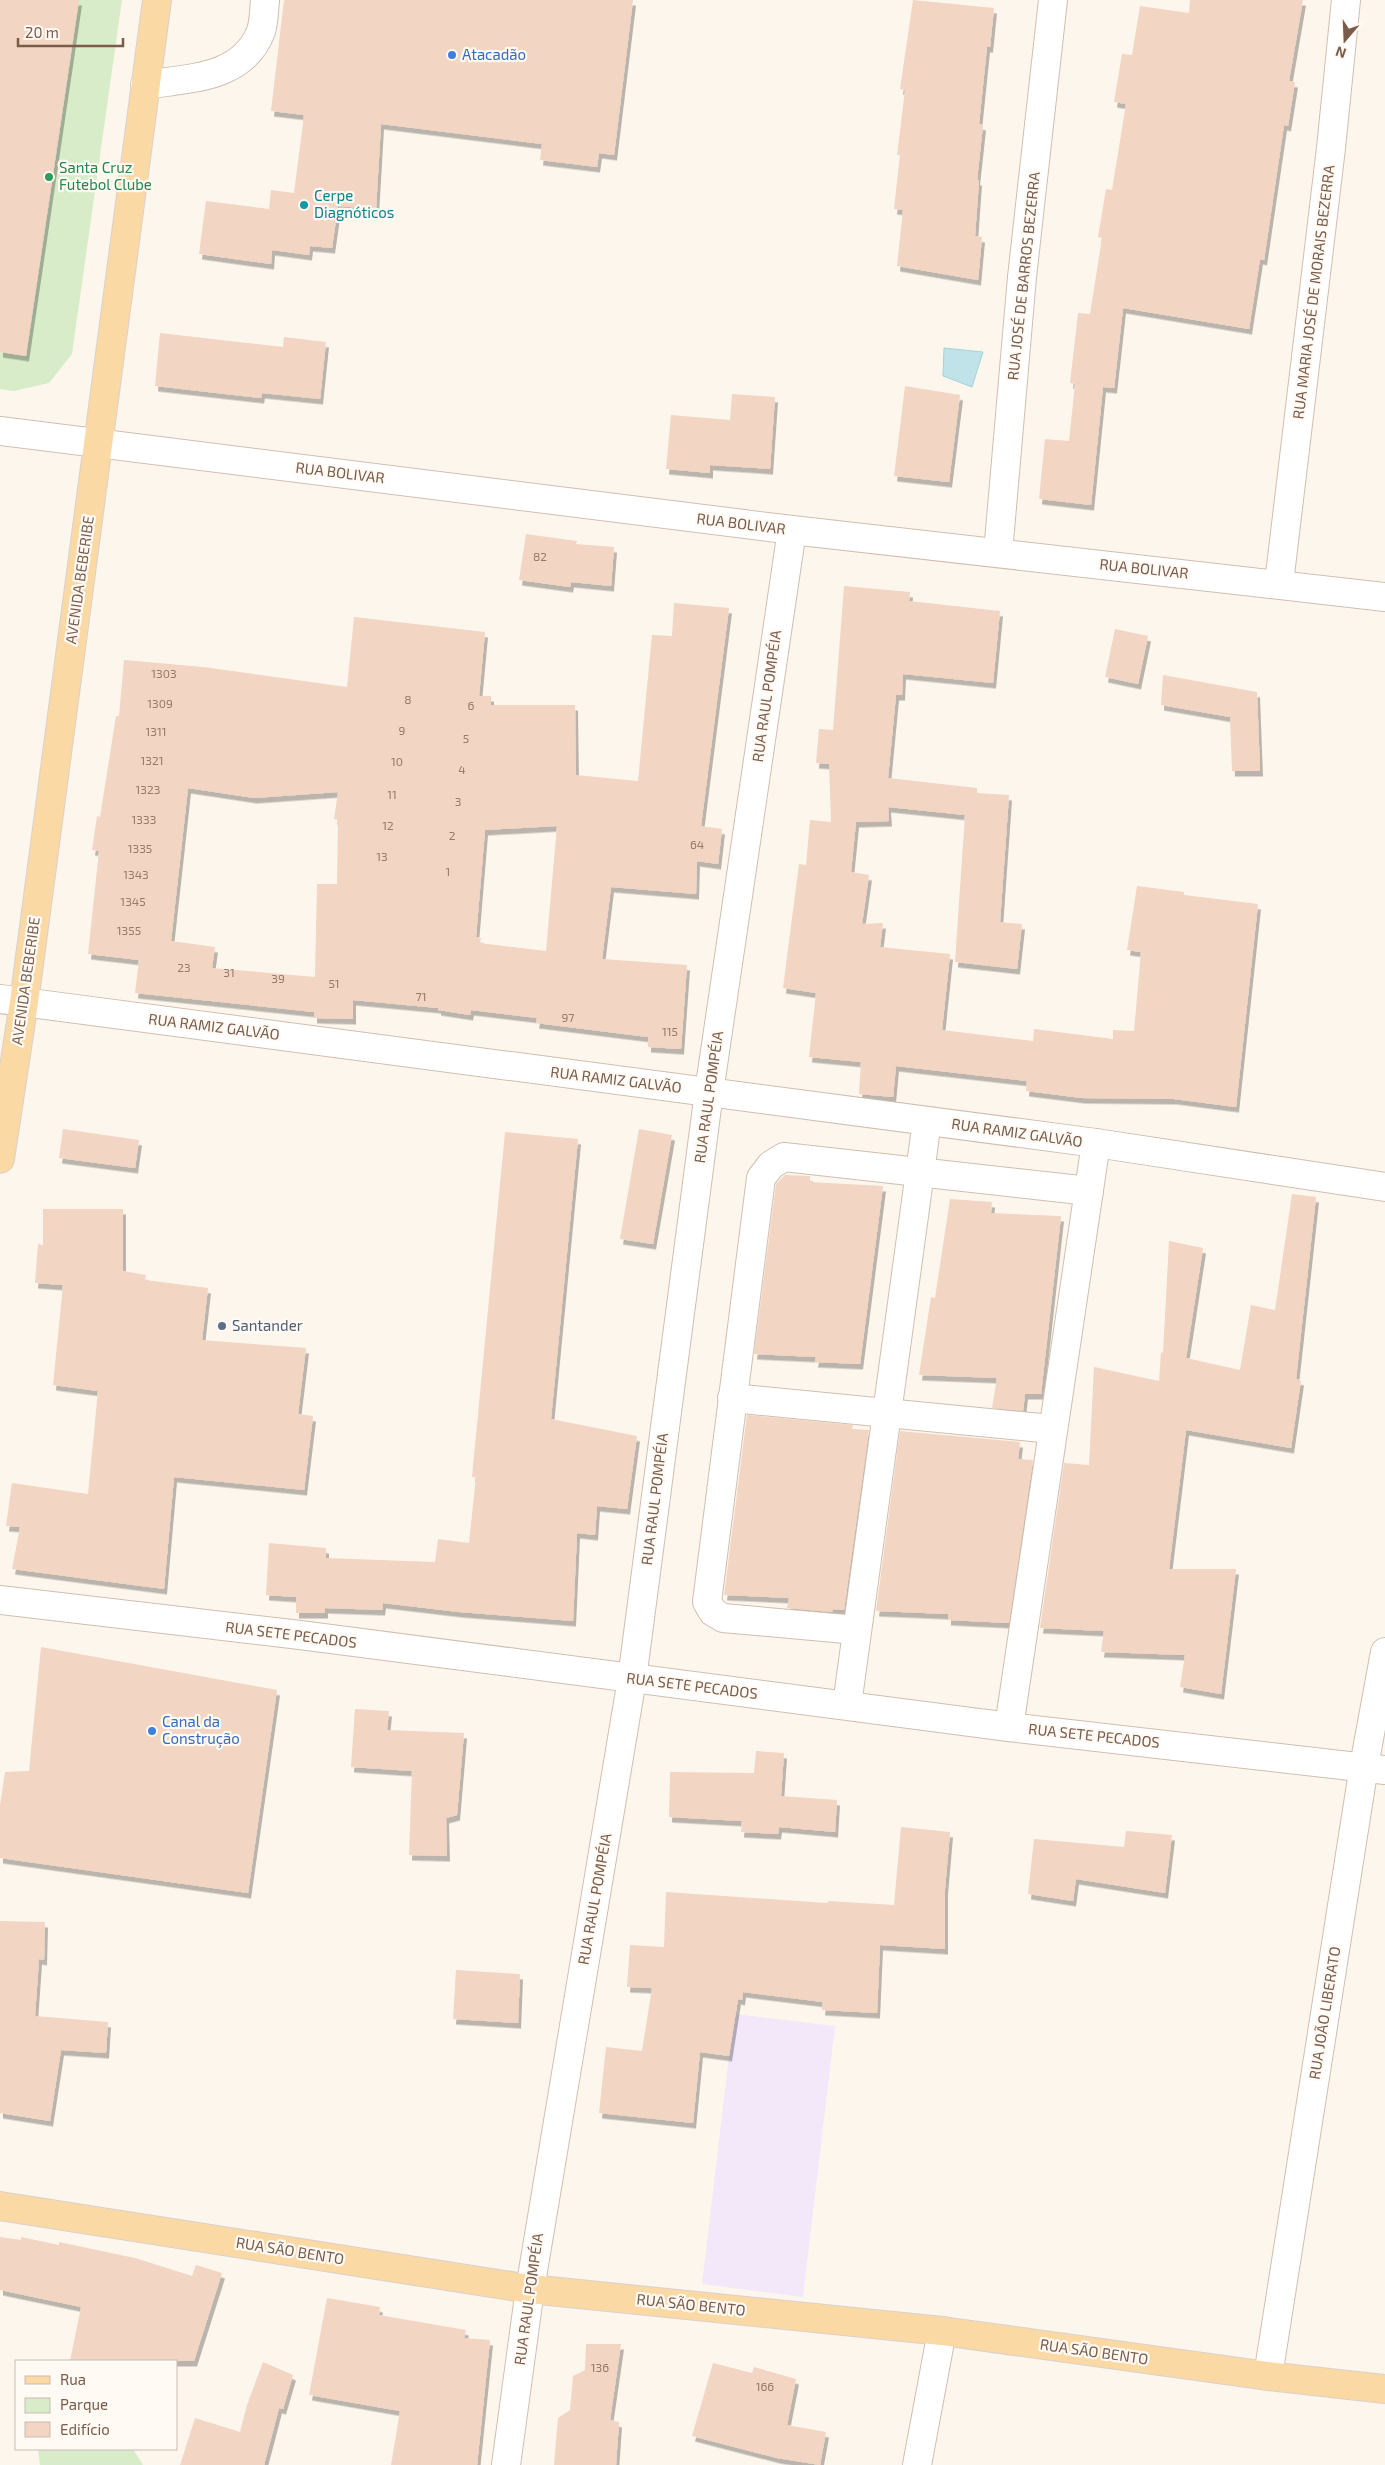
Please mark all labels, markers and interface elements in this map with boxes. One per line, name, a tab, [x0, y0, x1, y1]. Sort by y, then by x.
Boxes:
scale bar	[18, 15, 122, 47]
north arrow	[1320, 15, 1370, 65]
text: 20 m	[25, 23, 59, 41]
text: N	[1333, 43, 1348, 62]
place label: Atacadão	[462, 45, 526, 63]
marker: Atacadão	[446, 49, 458, 61]
place label: Santa Cruz Futebol Clube	[59, 158, 152, 193]
street label: RUA MARIA JOSÉ DE MORAIS BEZERRA	[1288, 163, 1338, 420]
street label: RUA JOSÉ DE BARROS BEZERRA	[1003, 170, 1043, 381]
marker: Santa Cruz Futebol Clube	[43, 171, 55, 183]
place label: Cerpe Diagnóticos	[314, 186, 394, 221]
marker: Cerpe Diagnóticos	[298, 199, 310, 211]
street label: RUA BOLIVAR	[295, 458, 386, 486]
street label: RUA BOLIVAR	[696, 509, 787, 537]
street label: AVENIDA BEBERIBE	[61, 515, 97, 645]
house number: 82	[533, 549, 547, 563]
street label: RUA BOLIVAR	[1099, 554, 1190, 582]
street label: RUA RAUL POMPÉIA	[748, 628, 784, 763]
house number: 1303	[151, 666, 177, 680]
house number: 8	[404, 692, 412, 706]
house number: 1309	[147, 696, 173, 710]
house number: 6	[468, 698, 475, 712]
house number: 9	[399, 723, 406, 737]
house number: 1311	[145, 724, 167, 738]
house number: 5	[463, 731, 469, 745]
house number: 1321	[141, 753, 163, 767]
house number: 10	[391, 754, 403, 768]
house number: 4	[458, 762, 466, 776]
house number: 1323	[136, 782, 160, 796]
house number: 11	[387, 787, 397, 801]
house number: 3	[455, 794, 461, 808]
house number: 1333	[132, 812, 156, 826]
house number: 12	[382, 818, 394, 832]
house number: 2	[449, 828, 456, 842]
house number: 64	[690, 837, 704, 851]
house number: 1335	[128, 841, 152, 855]
house number: 13	[376, 849, 388, 863]
house number: 1	[446, 864, 450, 878]
house number: 1343	[123, 867, 149, 881]
house number: 1345	[120, 894, 146, 908]
street label: AVENIDA BEBERIBE	[7, 916, 43, 1046]
house number: 1355	[117, 923, 141, 937]
house number: 23	[177, 960, 191, 974]
house number: 31	[223, 965, 235, 979]
house number: 39	[271, 971, 285, 985]
house number: 51	[328, 976, 340, 990]
house number: 71	[416, 989, 426, 1003]
street label: RUA RAMIZ GALVÃO	[147, 1009, 281, 1043]
house number: 97	[561, 1010, 575, 1024]
house number: 115	[662, 1024, 678, 1038]
street label: RUA RAUL POMPÉIA	[690, 1029, 726, 1164]
street label: RUA RAMIZ GALVÃO	[549, 1062, 683, 1096]
street label: RUA RAMIZ GALVÃO	[950, 1114, 1084, 1150]
place label: Santander	[232, 1316, 303, 1334]
marker: Santander	[216, 1320, 228, 1332]
street label: RUA RAUL POMPÉIA	[637, 1431, 671, 1566]
street label: RUA SETE PECADOS	[224, 1617, 358, 1651]
street label: RUA SETE PECADOS	[625, 1668, 759, 1702]
place label: Canal da Construção	[162, 1712, 240, 1748]
street label: RUA SETE PECADOS	[1027, 1719, 1161, 1751]
marker: Canal da Construção	[146, 1725, 158, 1737]
street label: RUA RAUL POMPÉIA	[574, 1831, 615, 1966]
street label: RUA JOÃO LIBERATO	[1305, 1945, 1343, 2081]
street label: RUA RAUL POMPÉIA	[510, 2231, 546, 2366]
street label: RUA SÃO BENTO	[235, 2233, 346, 2267]
street label: RUA SÃO BENTO	[636, 2289, 746, 2319]
street label: RUA SÃO BENTO	[1039, 2334, 1150, 2368]
legend	[15, 2360, 178, 2450]
house number: 136	[591, 2360, 609, 2374]
text: Rua	[60, 2370, 86, 2388]
house number: 166	[756, 2379, 774, 2393]
text: Parque	[60, 2395, 108, 2413]
text: Edifício	[60, 2420, 110, 2438]

